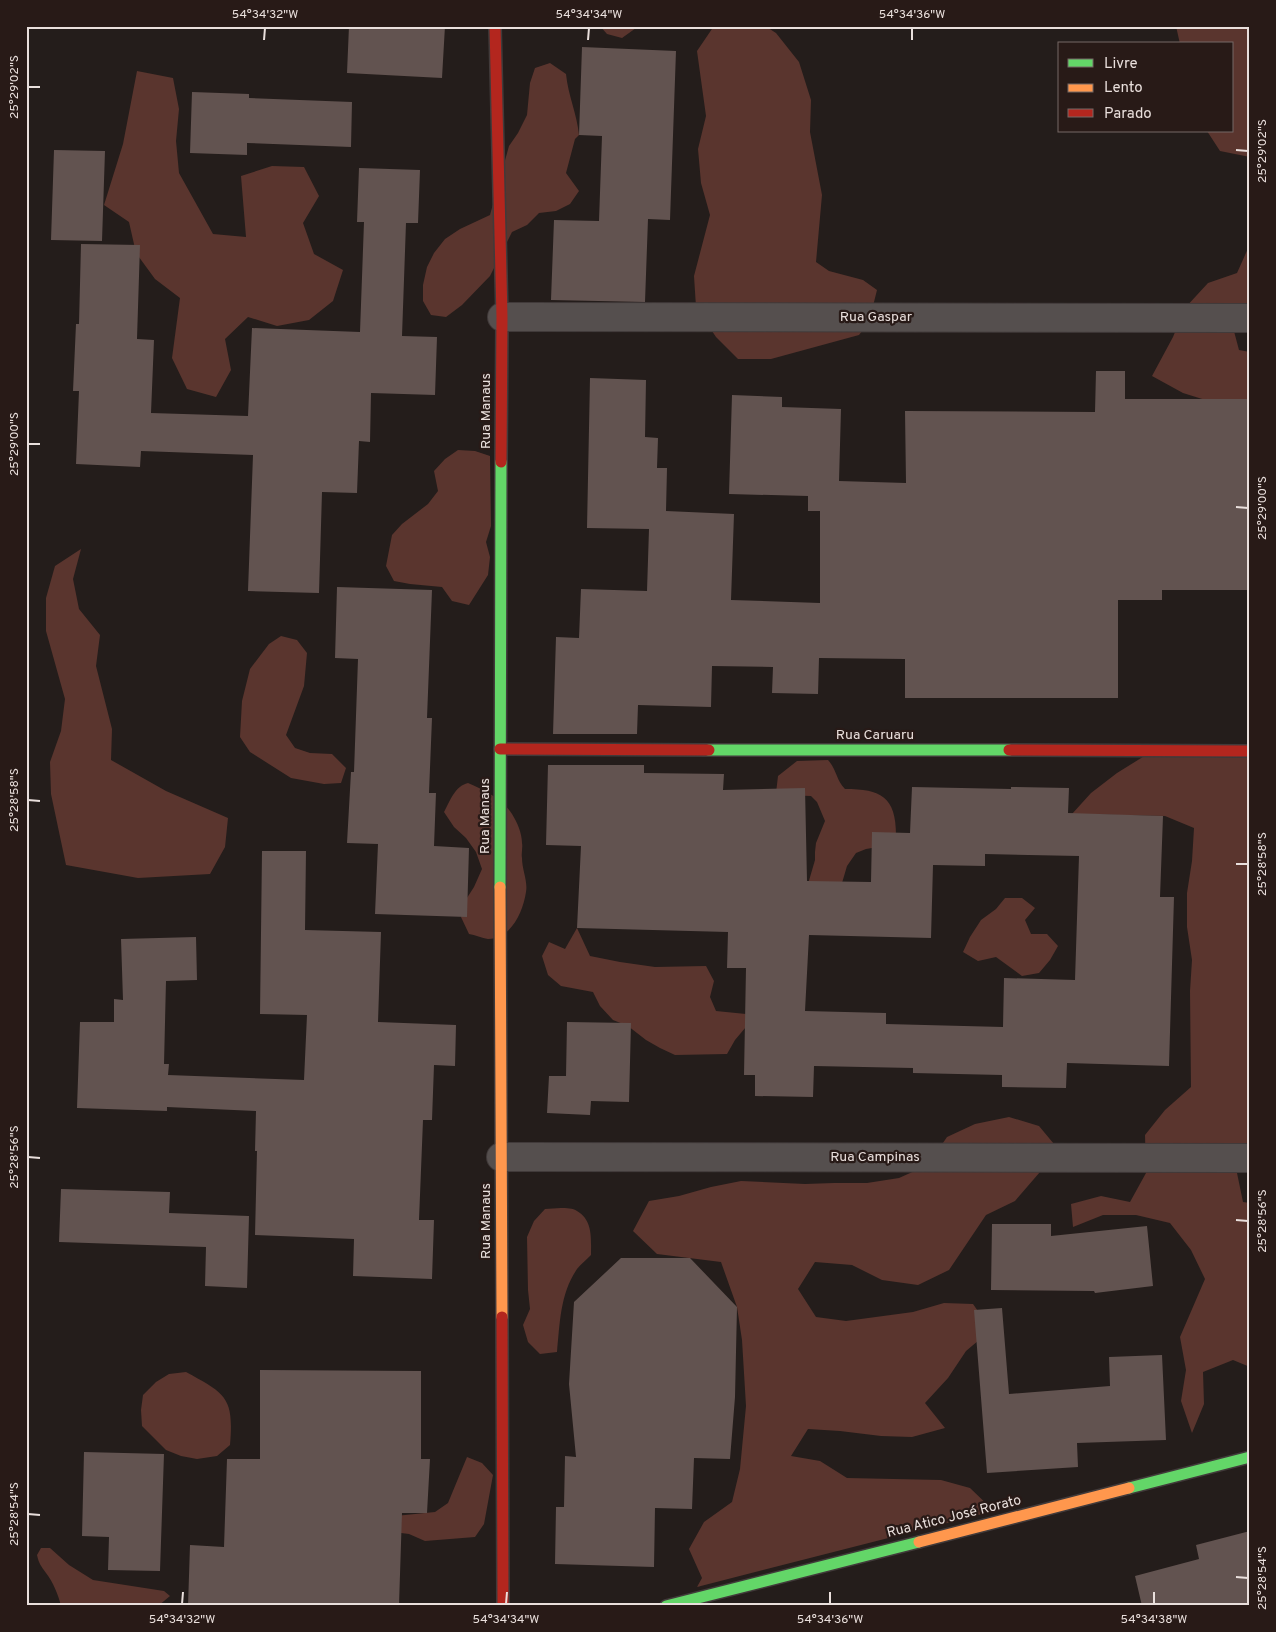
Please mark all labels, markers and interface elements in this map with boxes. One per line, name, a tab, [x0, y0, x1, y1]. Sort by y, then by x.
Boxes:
text: 54°34'32"W	[232, 7, 298, 23]
text: 54°34'34"W	[556, 7, 622, 23]
text: 54°34'36"W	[879, 7, 945, 23]
legend	[1058, 42, 1234, 132]
text: 25°29'02"S	[7, 55, 23, 119]
text: Livre	[1104, 55, 1138, 74]
text: Lento	[1104, 79, 1143, 98]
text: Parado	[1104, 105, 1152, 124]
text: 25°29'02"S	[1255, 119, 1271, 183]
street label: Rua Gaspar	[840, 309, 913, 326]
street label: Rua Manaus	[478, 373, 495, 449]
text: 25°29'00"S	[7, 412, 23, 476]
text: 25°29'00"S	[1255, 476, 1271, 540]
street label: Rua Caruaru	[836, 727, 914, 744]
text: 25°28'58"S	[7, 768, 23, 832]
street label: Rua Manaus	[477, 778, 494, 854]
text: 25°28'58"S	[1255, 832, 1271, 896]
text: 25°28'56"S	[7, 1125, 23, 1189]
street label: Rua Campinas	[830, 1149, 920, 1166]
street label: Rua Manaus	[478, 1183, 495, 1259]
text: 25°28'56"S	[1255, 1189, 1271, 1253]
text: 25°28'54"S	[7, 1482, 23, 1546]
street label: Rua Atico José Rorato	[885, 1492, 1023, 1542]
text: 25°28'54"S	[1255, 1546, 1271, 1610]
text: 54°34'32"W	[149, 1612, 215, 1628]
text: 54°34'34"W	[473, 1612, 539, 1628]
text: 54°34'36"W	[797, 1612, 863, 1628]
text: 54°34'38"W	[1121, 1612, 1187, 1628]

